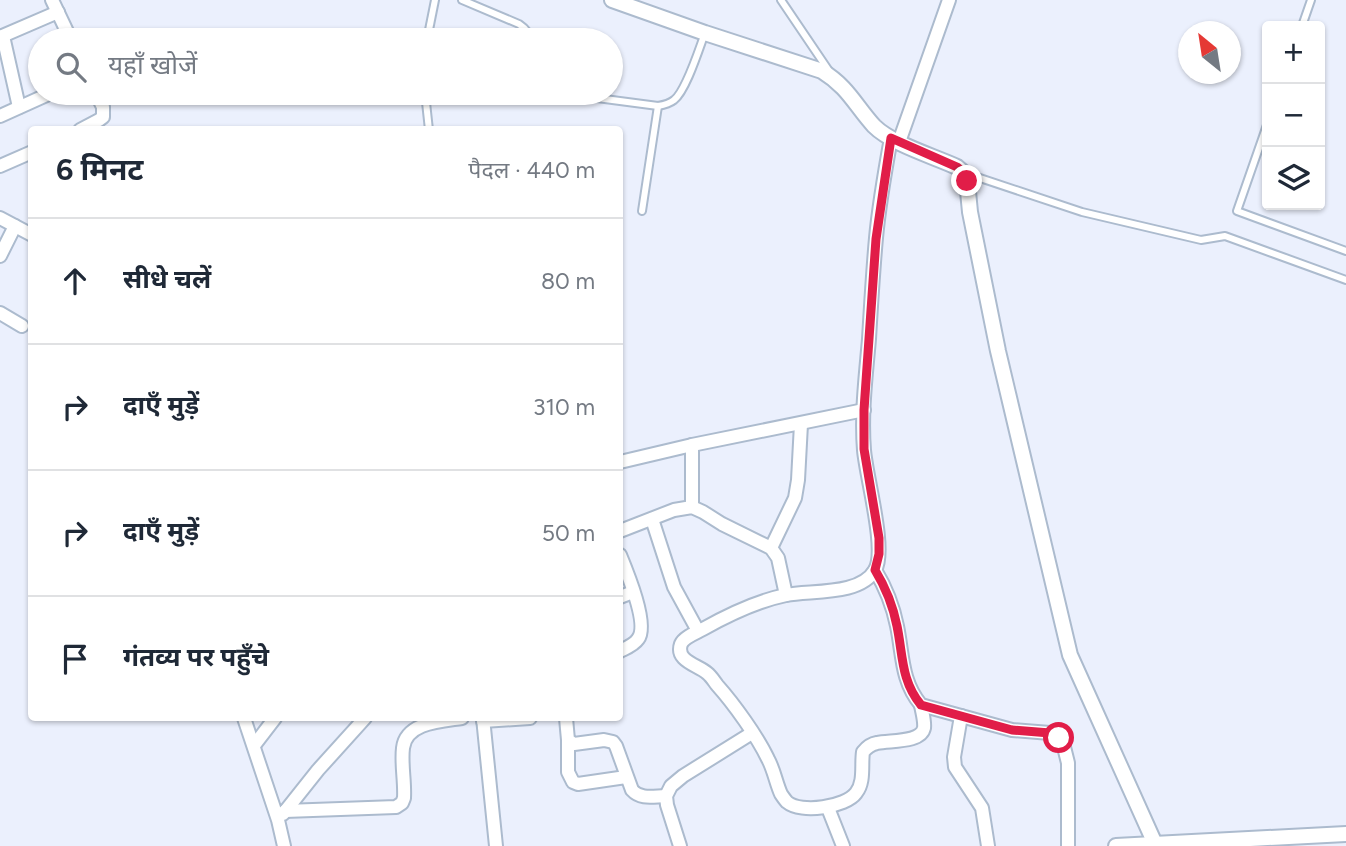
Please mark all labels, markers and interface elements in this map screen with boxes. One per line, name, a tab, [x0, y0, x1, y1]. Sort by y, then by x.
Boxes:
north arrow	[1178, 21, 1241, 84]
map controls	[1262, 21, 1325, 210]
button: +	[1262, 21, 1325, 84]
search box	[28, 28, 623, 105]
icon: search	[52, 48, 90, 86]
text: यहाँ खोजें	[108, 49, 197, 81]
button: −	[1262, 84, 1325, 147]
button: layers	[1262, 147, 1325, 210]
text: 6 मिनट	[56, 151, 144, 188]
text: पैदल · 440 m	[468, 156, 595, 184]
route end	[951, 165, 982, 196]
icon: ahead	[56, 262, 94, 300]
text: सीधे चलें	[123, 263, 211, 295]
text: 80 m	[541, 267, 595, 295]
icon: right	[56, 388, 94, 426]
text: दाएँ मुड़ें	[123, 389, 199, 421]
text: 310 m	[533, 393, 595, 421]
icon: right	[56, 514, 94, 552]
text: दाएँ मुड़ें	[123, 515, 199, 547]
text: 50 m	[542, 519, 595, 547]
icon: arrive	[56, 640, 94, 678]
text: गंतव्य पर पहुँचे	[123, 641, 269, 673]
route start	[1043, 722, 1074, 753]

